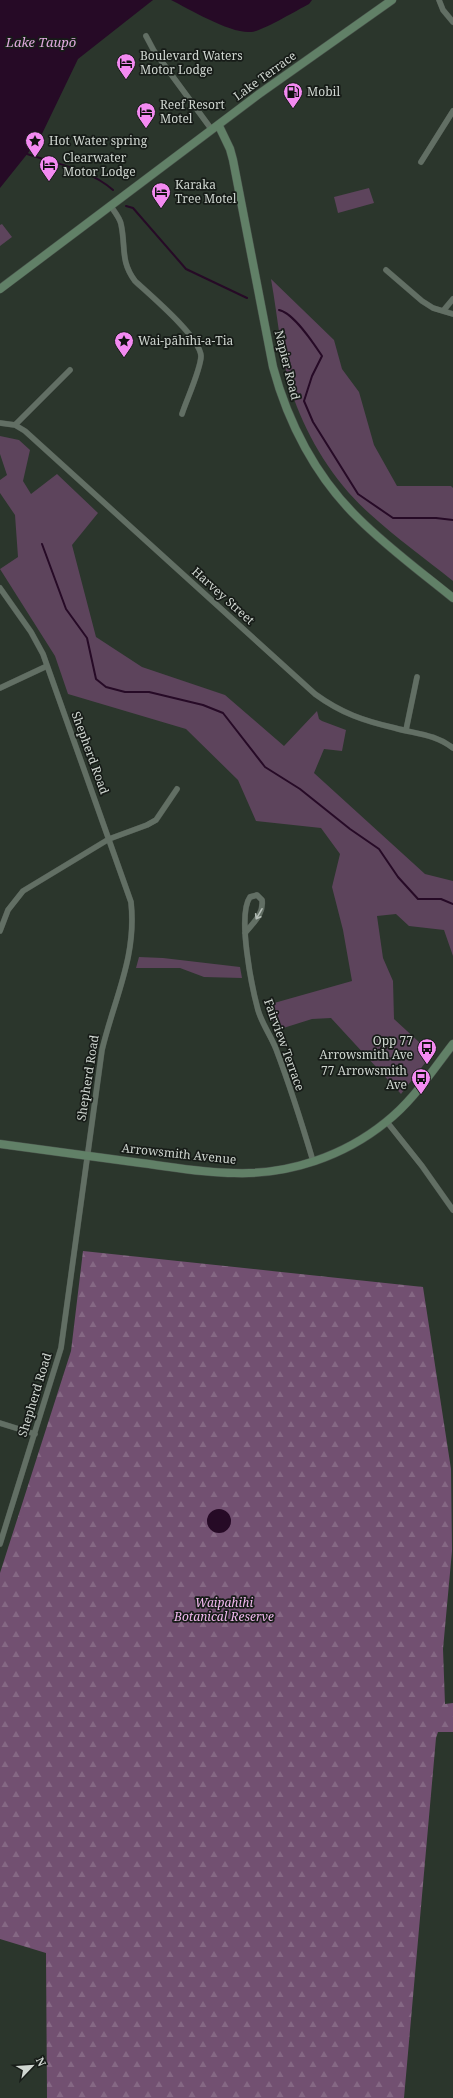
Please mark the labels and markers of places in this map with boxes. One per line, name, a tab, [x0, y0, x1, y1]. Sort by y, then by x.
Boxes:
place label: Boulevard Waters Motor Lodge	[140, 47, 243, 78]
hotel icon: Boulevard Waters Motor Lodge	[115, 52, 137, 80]
fuel station icon: Mobil	[282, 81, 304, 109]
place label: Mobil	[307, 83, 340, 100]
place label: Reef Resort Motel	[160, 96, 225, 127]
hotel icon: Reef Resort Motel	[135, 101, 157, 129]
place icon: Hot Water spring	[24, 130, 46, 158]
place label: Hot Water spring	[49, 132, 148, 149]
place label: Clearwater Motor Lodge	[63, 149, 136, 180]
hotel icon: Clearwater Motor Lodge	[38, 154, 60, 182]
place label: Karaka Tree Motel	[175, 176, 237, 207]
hotel icon: Karaka Tree Motel	[150, 181, 172, 209]
place icon: Wai-pāhīhī-a-Tia	[113, 330, 135, 358]
place label: Wai-pāhīhī-a-Tia	[138, 332, 233, 349]
place label: Opp 77 Arrowsmith Ave	[319, 1032, 413, 1063]
bus stop icon: Opp 77 Arrowsmith Ave	[416, 1037, 438, 1065]
place label: 77 Arrowsmith Ave	[321, 1062, 407, 1093]
bus stop icon: 77 Arrowsmith Ave	[410, 1067, 432, 1095]

